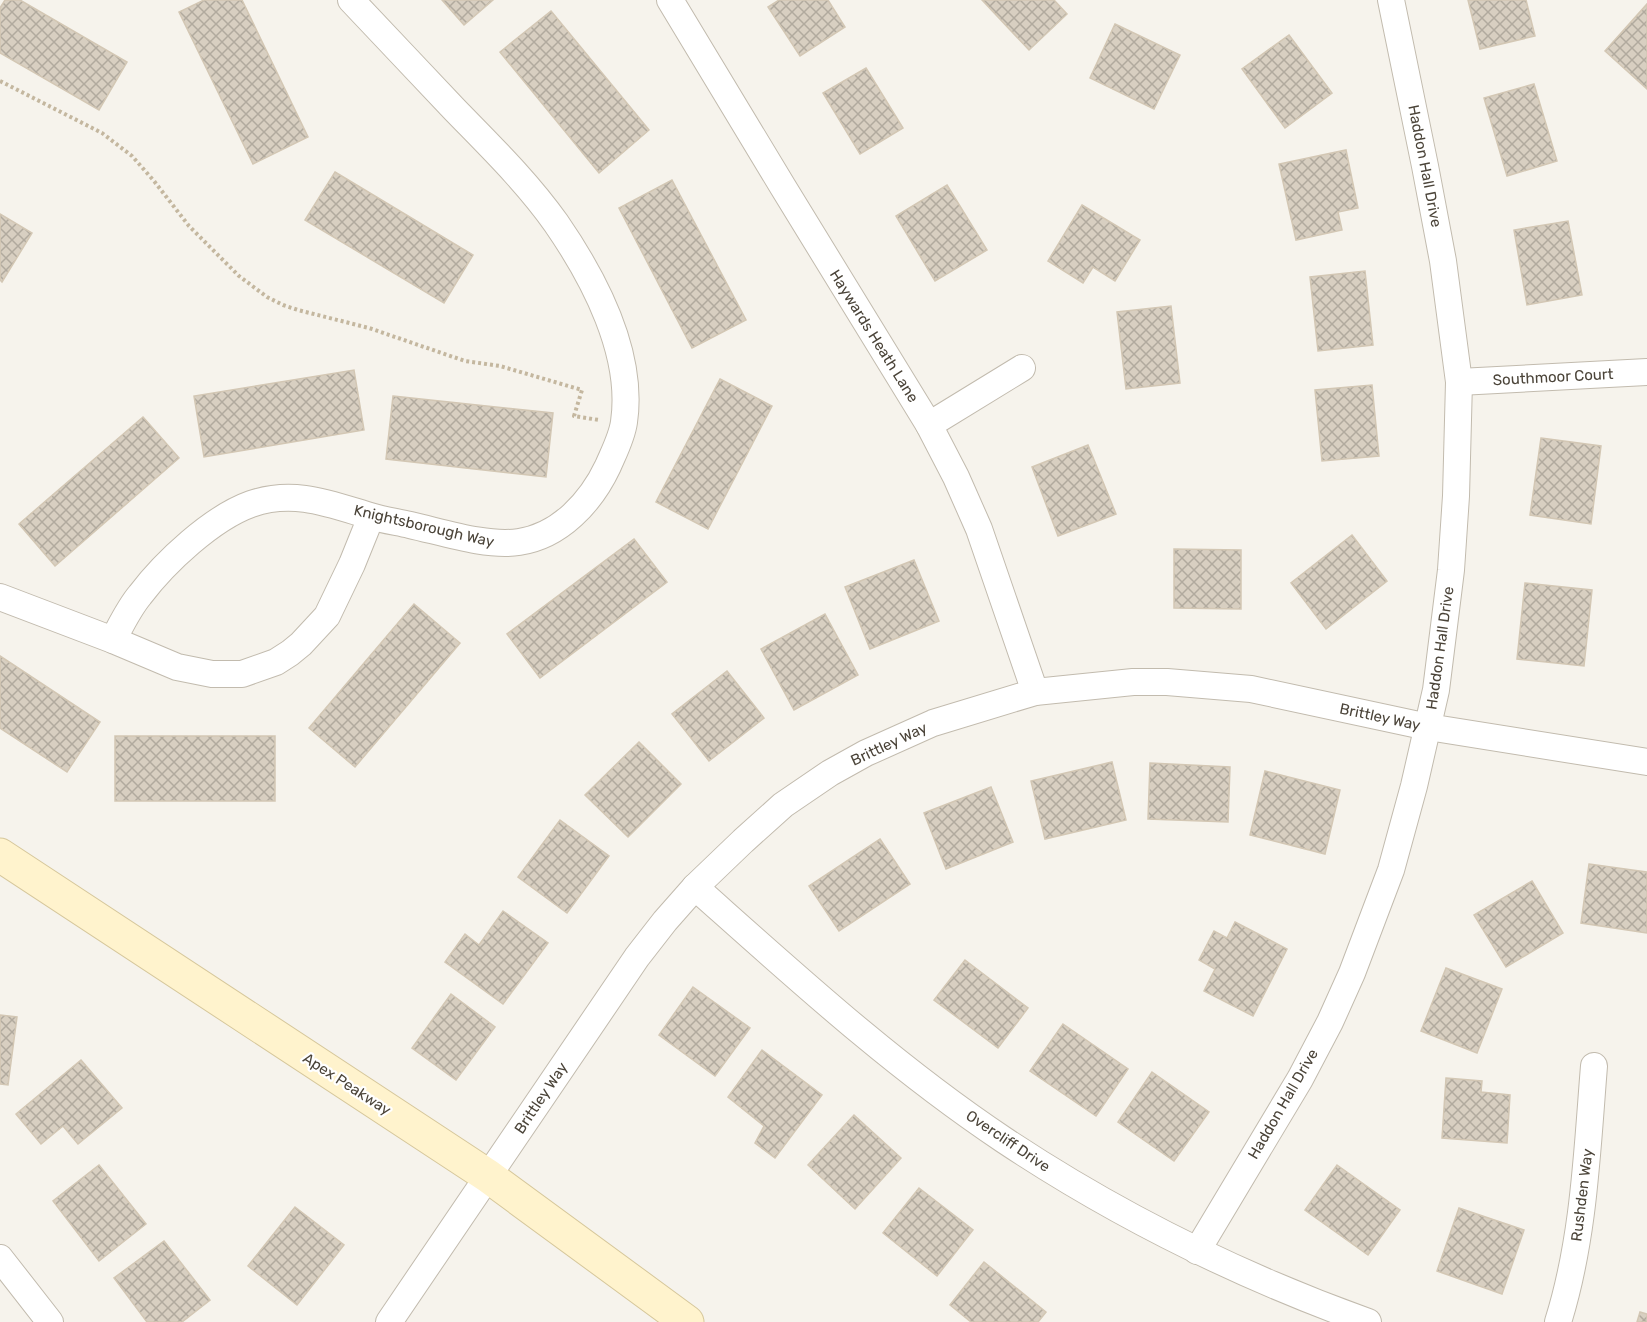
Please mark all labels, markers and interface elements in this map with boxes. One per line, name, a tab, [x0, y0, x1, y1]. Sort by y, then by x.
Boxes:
street label: Haddon Hall Drive	[1404, 103, 1446, 229]
street label: Haywards Heath Lane	[826, 266, 922, 406]
street label: Southmoor Court	[1492, 365, 1614, 389]
street label: Knightsborough Way	[352, 501, 496, 551]
street label: Haddon Hall Drive	[1422, 585, 1458, 711]
street label: Brittley Way	[1338, 700, 1422, 734]
street label: Brittley Way	[848, 718, 930, 770]
street label: Haddon Hall Drive	[1244, 1046, 1322, 1162]
street label: Apex Peakway	[300, 1049, 394, 1119]
street label: Brittley Way	[511, 1059, 571, 1137]
street label: Overcliff Drive	[963, 1106, 1053, 1176]
street label: Rushden Way	[1567, 1147, 1597, 1243]

